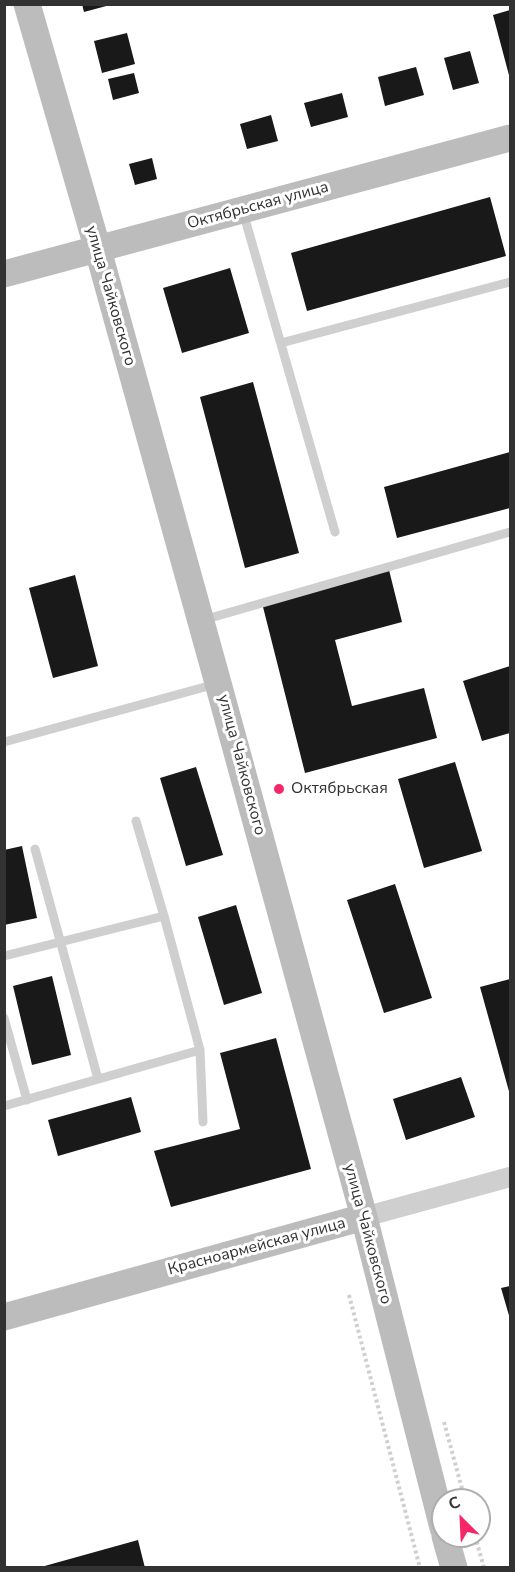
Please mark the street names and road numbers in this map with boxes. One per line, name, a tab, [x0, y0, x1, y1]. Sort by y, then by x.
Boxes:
street label: Октябрьская улица	[185, 178, 331, 234]
street label: улица Чайковского	[81, 224, 139, 368]
street label: улица Чайковского	[213, 693, 269, 837]
street label: улица Чайковского	[339, 1162, 395, 1306]
street label: Красноармейская улица	[166, 1214, 348, 1280]

